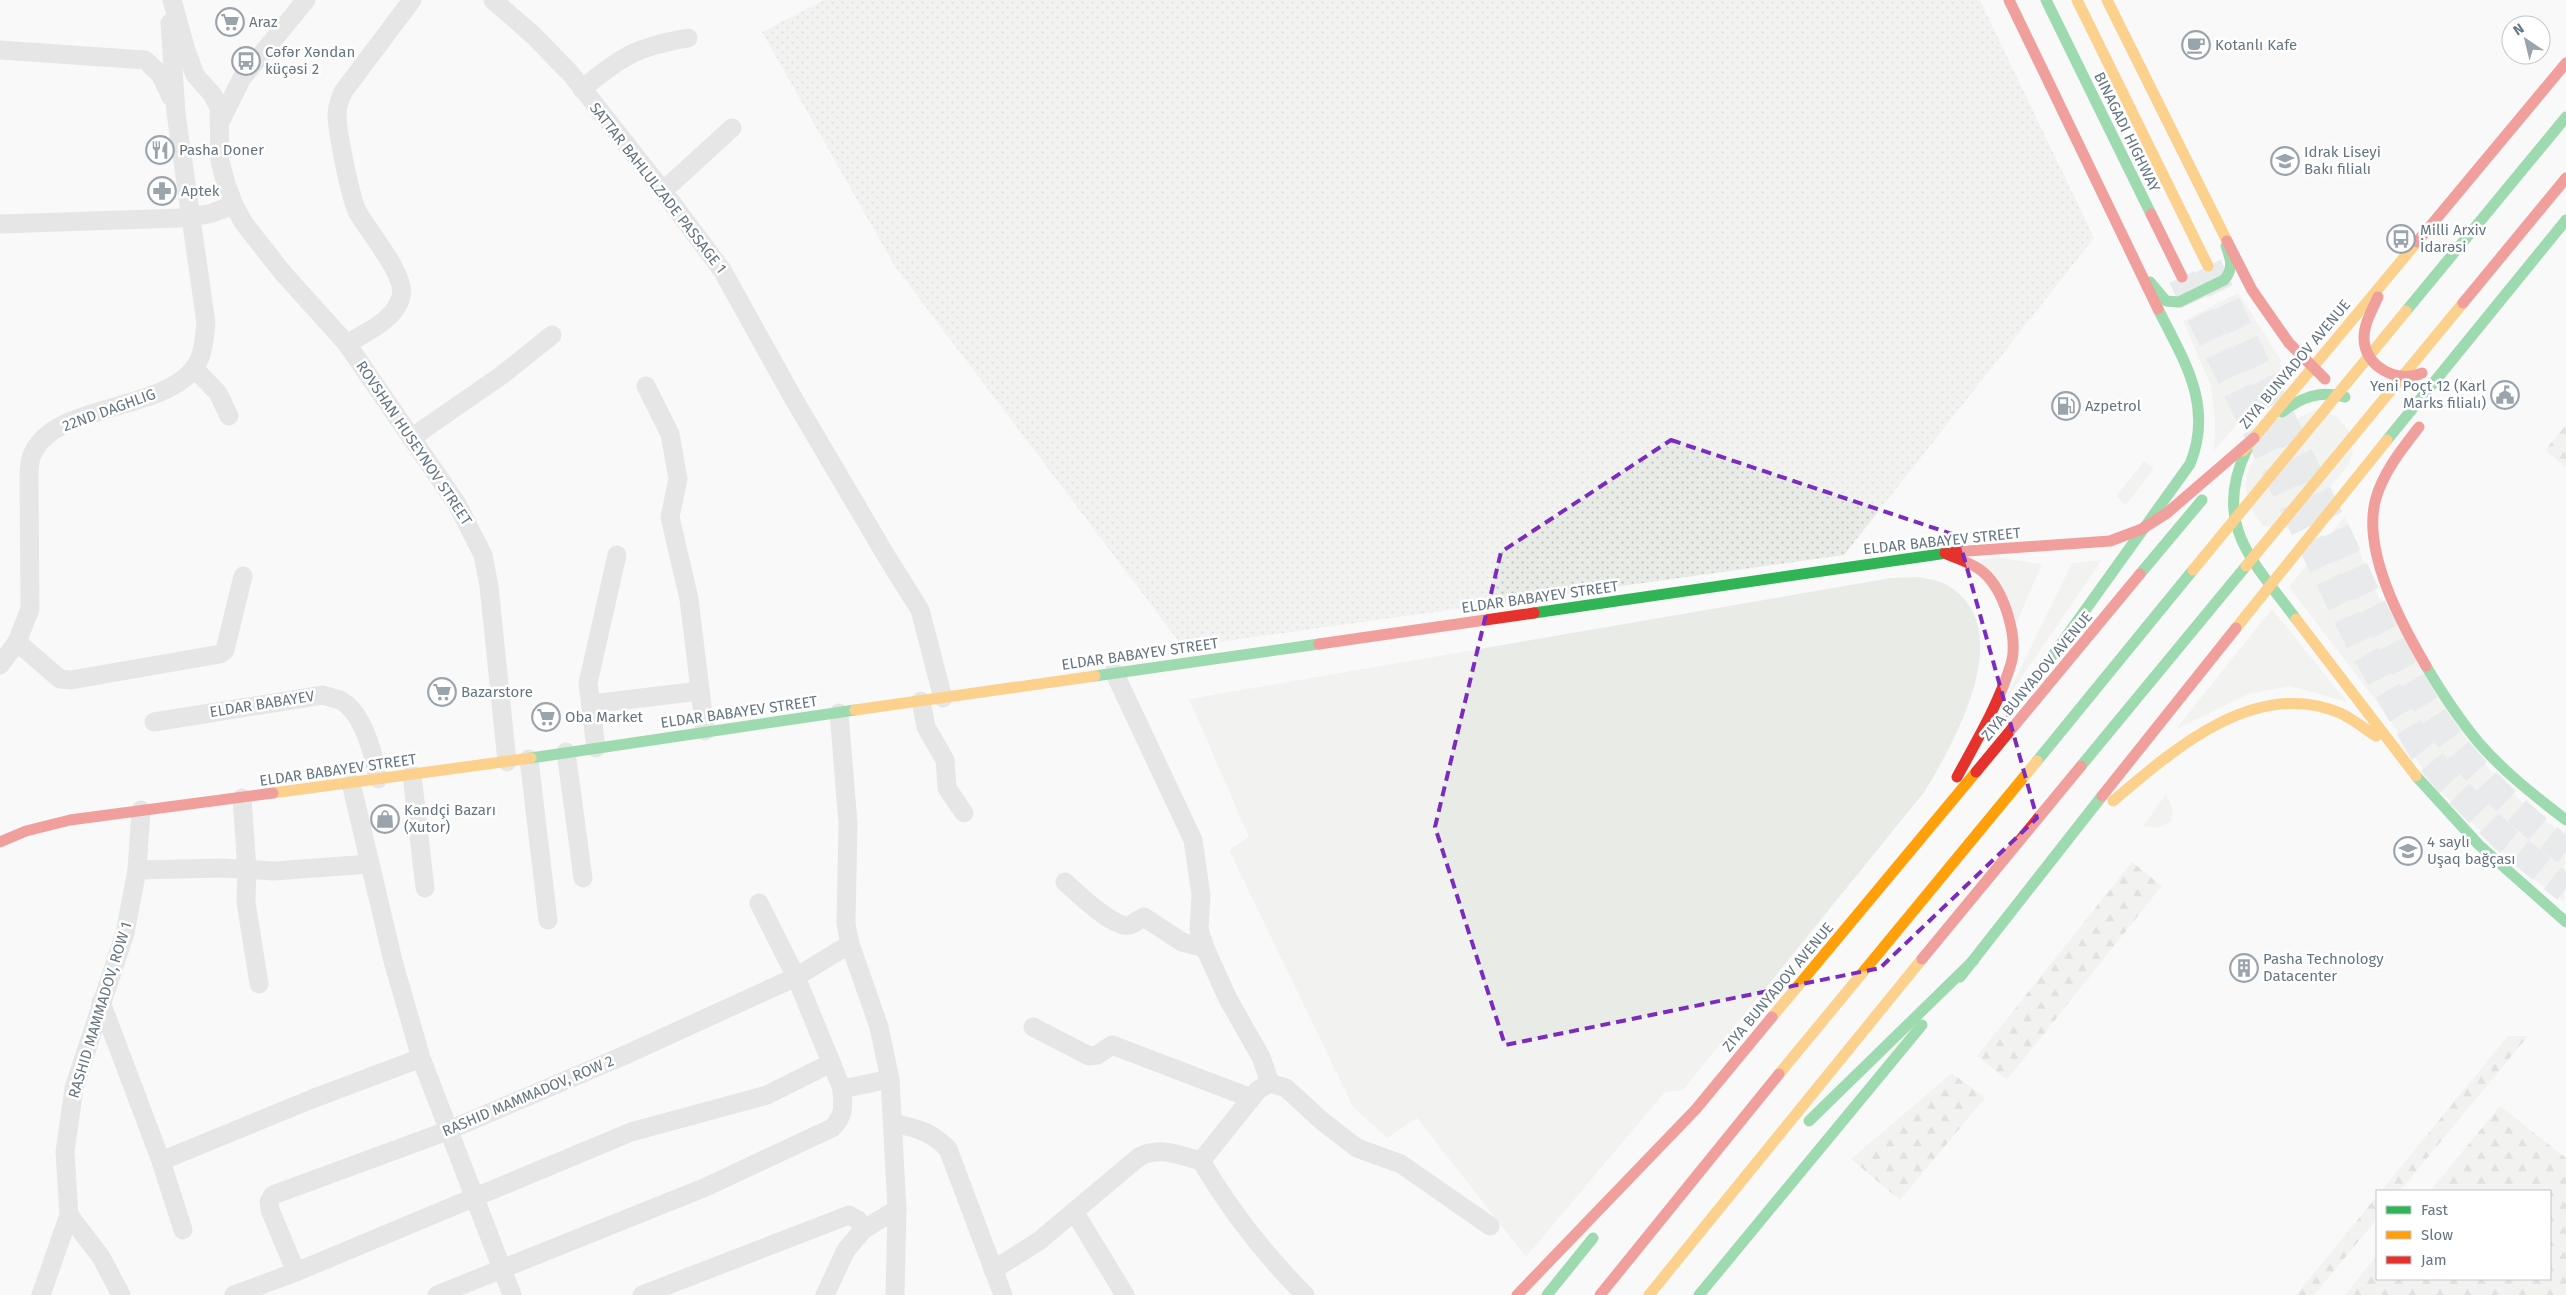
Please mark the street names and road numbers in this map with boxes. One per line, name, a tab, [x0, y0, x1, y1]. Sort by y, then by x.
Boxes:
street label: BINAGADI HIGHWAY	[2090, 69, 2164, 196]
street label: SATTAR BAHLULZADE PASSAGE 1	[586, 99, 730, 277]
street label: ZIYA BUNYADOV AVENUE	[2236, 296, 2354, 432]
street label: ROVSHAN HUSEYNOV STREET	[352, 357, 476, 529]
street label: 22ND DAGHLIG	[60, 385, 158, 435]
street label: ELDAR BABAYEV STREET	[1862, 524, 2022, 558]
street label: ELDAR BABAYEV STREET	[1460, 577, 1620, 617]
street label: ZIYA BUNYADOV AVENUE	[1978, 608, 2096, 744]
street label: ELDAR BABAYEV STREET	[1060, 634, 1220, 674]
street label: ELDAR BABAYEV	[208, 687, 316, 721]
street label: ELDAR BABAYEV STREET	[659, 692, 819, 732]
street label: ELDAR BABAYEV STREET	[258, 750, 418, 790]
street label: ZIYA BUNYADOV AVENUE	[1719, 919, 1837, 1055]
street label: RASHID MAMMADOV, ROW 1	[65, 920, 135, 1100]
street label: RASHID MAMMADOV, ROW 2	[440, 1052, 616, 1140]

